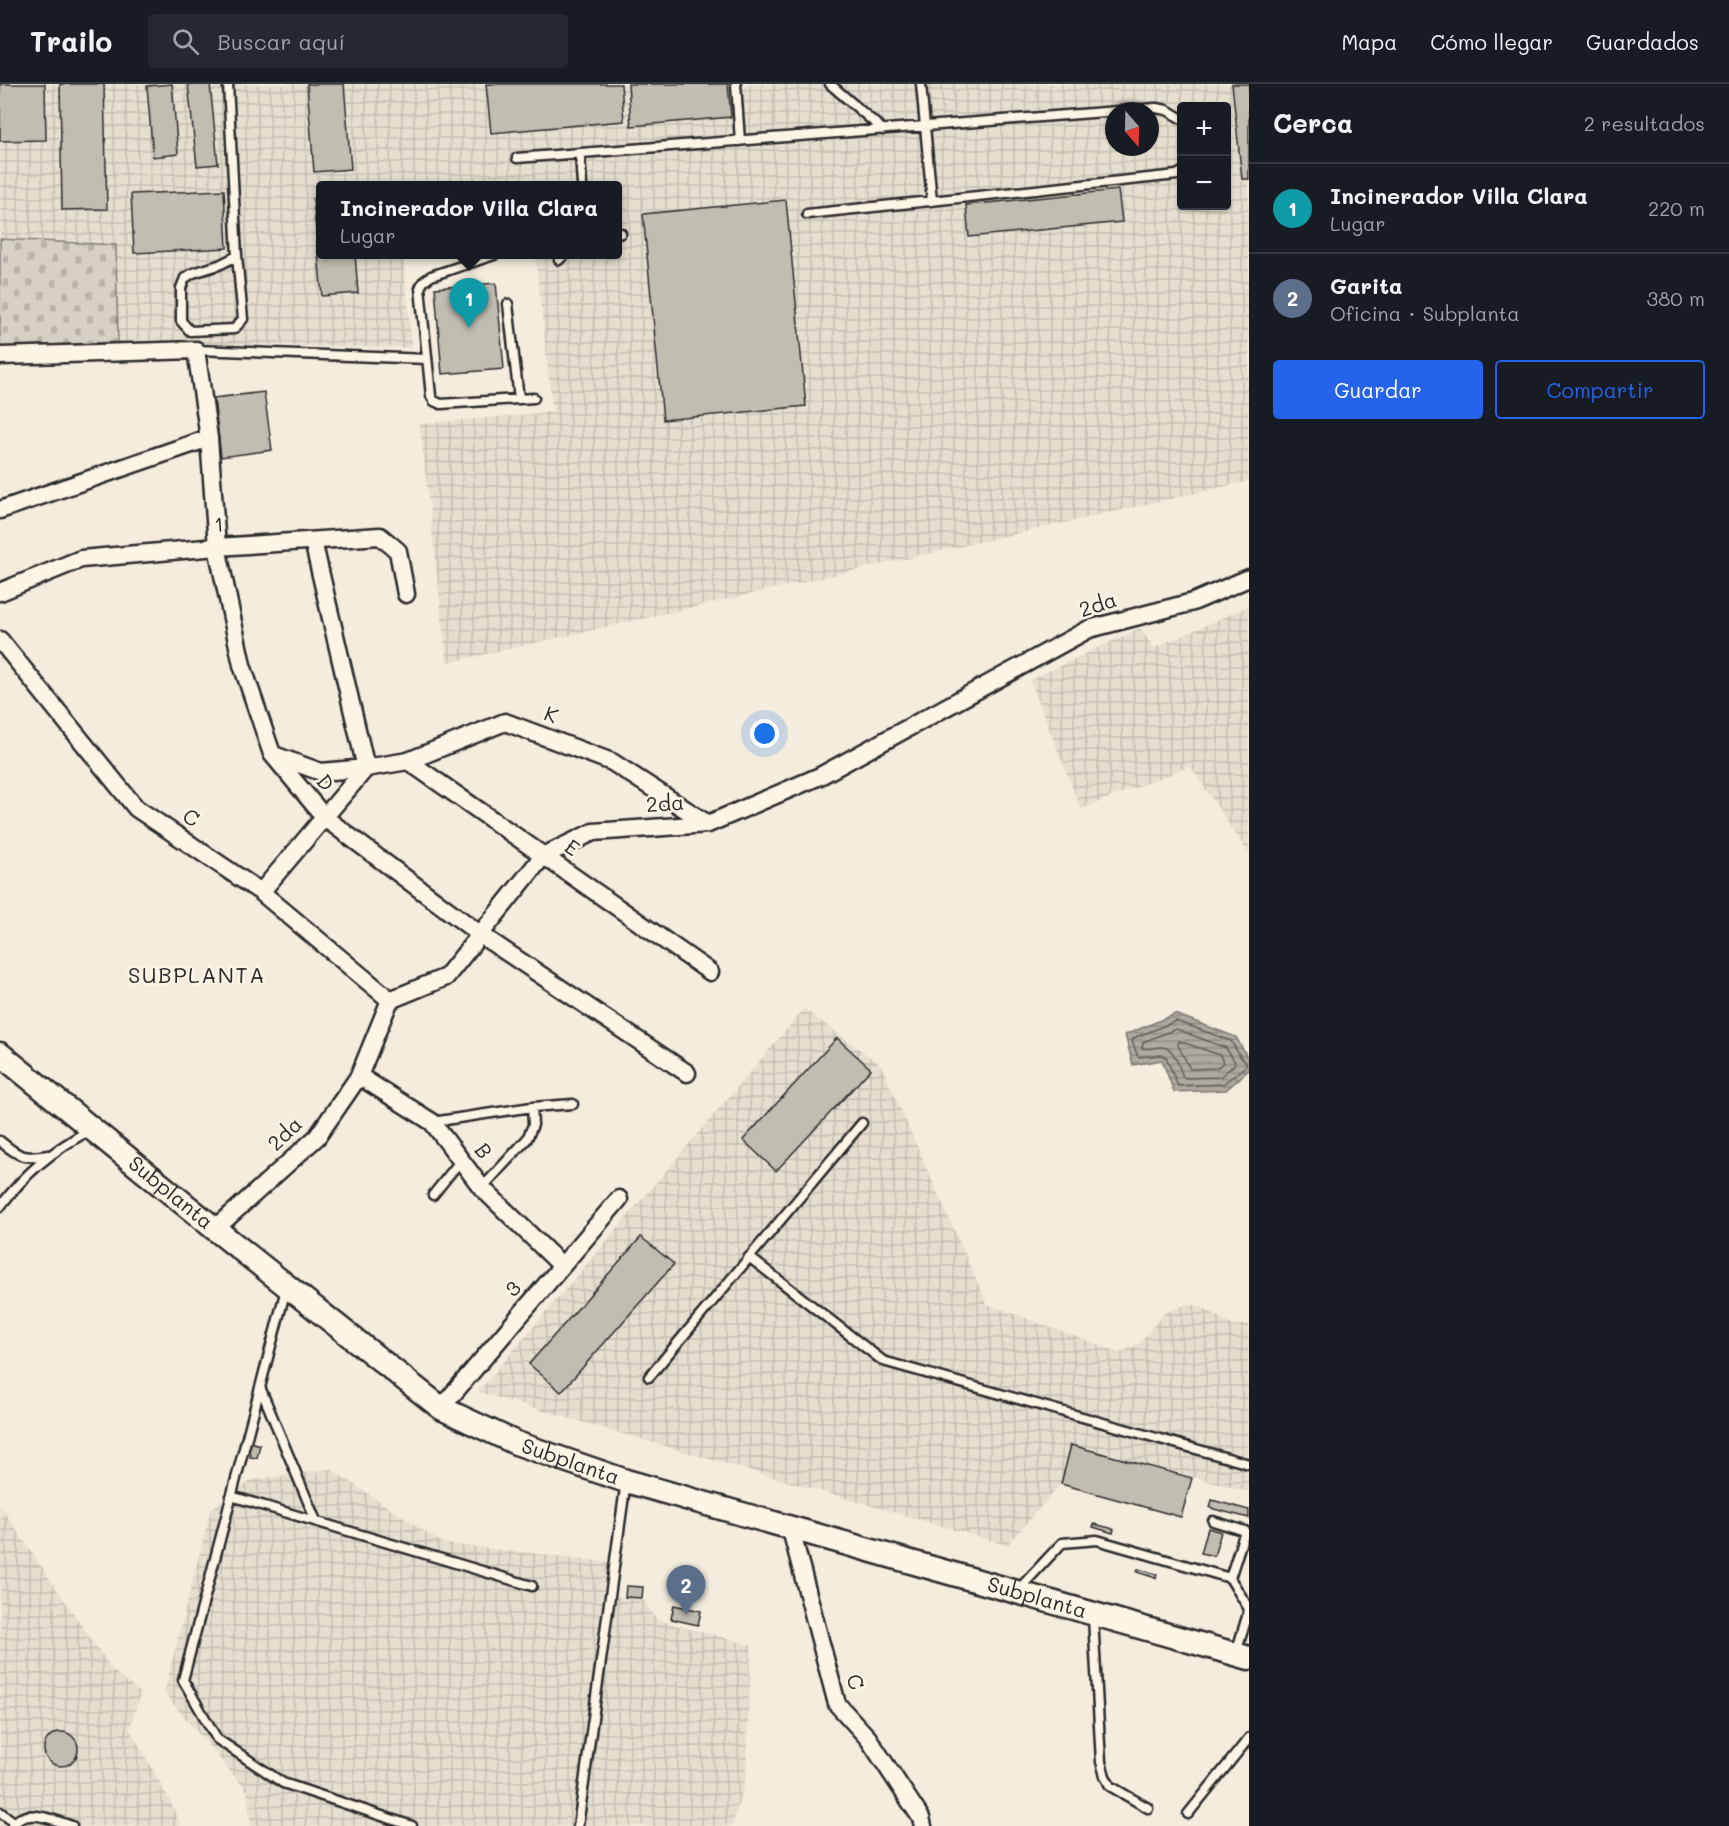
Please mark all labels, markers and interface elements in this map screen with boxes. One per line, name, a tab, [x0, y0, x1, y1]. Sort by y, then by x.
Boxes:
search box	[148, 14, 568, 68]
text: Trailo	[30, 23, 112, 59]
icon: search	[169, 25, 202, 58]
text: Buscar aquí	[217, 27, 345, 56]
text: Mapa	[1341, 28, 1397, 55]
text: Cómo llegar	[1430, 28, 1553, 55]
text: Guardados	[1586, 28, 1699, 55]
north arrow	[1105, 102, 1159, 156]
map controls	[1177, 102, 1231, 210]
button: +	[1177, 102, 1231, 156]
text: Cerca	[1273, 106, 1353, 140]
text: 2 resultados	[1584, 110, 1705, 136]
button: −	[1177, 156, 1231, 210]
popup	[316, 181, 622, 259]
text: Incinerador Villa Clara	[1330, 181, 1588, 210]
text: Incinerador Villa Clara	[340, 193, 598, 222]
text: 1	[1288, 195, 1297, 221]
text: 220 m	[1648, 195, 1705, 221]
text: Lugar	[1330, 210, 1386, 236]
text: Lugar	[340, 222, 396, 248]
text: Garita	[1330, 271, 1403, 300]
pin: 1	[450, 278, 488, 328]
text: 2	[1287, 285, 1298, 311]
text: 380 m	[1647, 285, 1705, 311]
text: Oficina · Subplanta	[1330, 300, 1520, 326]
button: Guardar	[1273, 360, 1483, 419]
button: Compartir	[1495, 360, 1705, 419]
street label: 1	[213, 510, 225, 537]
street label: 2da	[1075, 585, 1120, 622]
street label: K	[541, 699, 563, 729]
your location	[750, 719, 779, 748]
street label: D	[311, 768, 341, 796]
street label: 2da	[645, 788, 685, 817]
street label: C	[178, 801, 206, 832]
street label: E	[560, 832, 586, 861]
district label: SUBPLANTA	[128, 960, 266, 989]
street label: 2da	[261, 1110, 307, 1156]
street label: B	[470, 1137, 499, 1164]
street label: Subplanta	[123, 1149, 220, 1234]
street label: 3	[498, 1275, 526, 1301]
street label: Subplanta	[518, 1431, 624, 1490]
pin: 2	[666, 1566, 706, 1615]
street label: Subplanta	[985, 1569, 1090, 1623]
street label: C	[841, 1671, 871, 1692]

